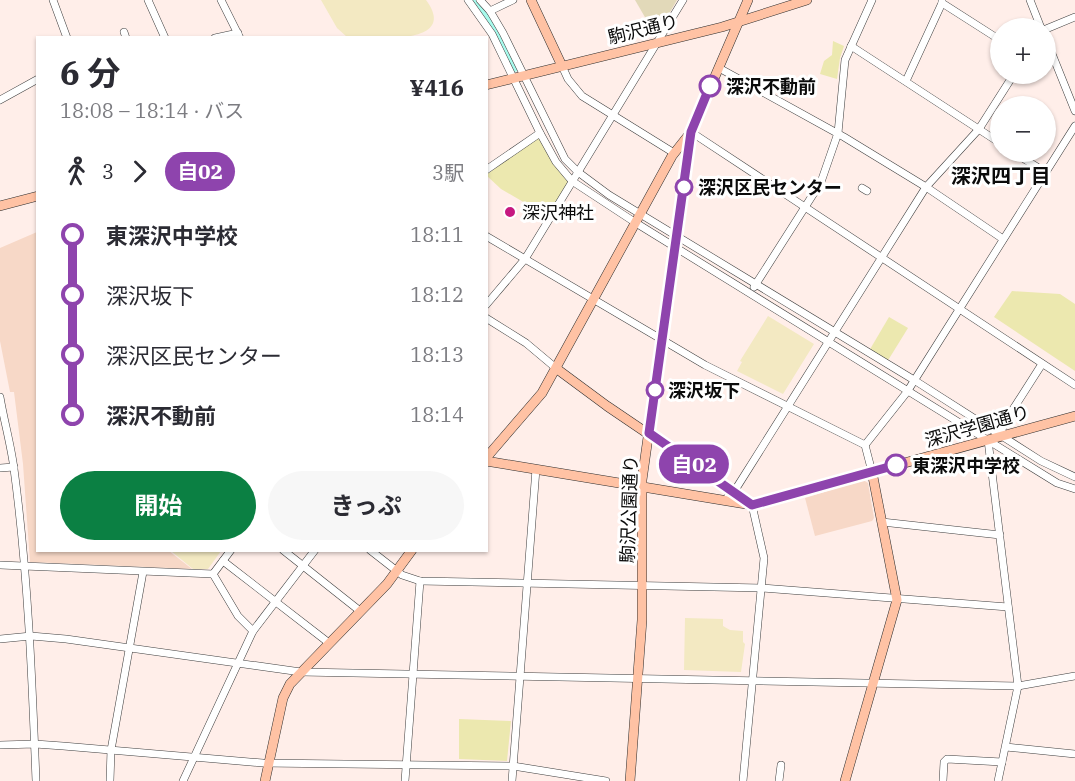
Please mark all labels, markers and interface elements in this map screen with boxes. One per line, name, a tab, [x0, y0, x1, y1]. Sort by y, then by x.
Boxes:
street label: 駒沢通り	[605, 9, 681, 49]
map controls	[990, 18, 1056, 162]
button: +	[990, 18, 1056, 84]
text: 6 分	[60, 51, 120, 94]
text: ¥416	[409, 73, 464, 102]
marker: 深沢不動前	[699, 75, 721, 97]
place label: 深沢不動前	[726, 75, 816, 98]
button: −	[990, 96, 1056, 162]
text: 18:08 – 18:14 · バス	[60, 97, 244, 124]
icon: walk	[60, 155, 93, 188]
icon: forward	[123, 155, 156, 188]
text: 自02	[177, 157, 223, 185]
text: 3	[102, 158, 114, 185]
text: 3駅	[432, 159, 464, 186]
district label: 深沢四丁目	[951, 162, 1051, 189]
place label: 深沢区民センター	[698, 176, 842, 199]
marker: 深沢区民センター	[675, 178, 693, 196]
place label: 深沢神社	[522, 201, 594, 224]
marker: 深沢神社	[503, 205, 517, 219]
text: 東深沢中学校	[106, 221, 238, 250]
text: 18:11	[410, 221, 464, 248]
text: 深沢坂下	[106, 281, 194, 310]
text: 18:12	[410, 281, 464, 308]
text: 深沢区民センター	[106, 341, 282, 370]
text: 18:13	[410, 341, 464, 368]
place label: 深沢坂下	[668, 379, 740, 402]
marker: 深沢坂下	[646, 381, 664, 399]
street label: 深沢学園通り	[922, 400, 1032, 452]
text: 深沢不動前	[106, 401, 216, 430]
text: 18:14	[410, 401, 464, 428]
line badge: 自02	[660, 444, 728, 484]
text: 自02	[671, 450, 717, 478]
marker: 東深沢中学校	[885, 454, 907, 476]
place label: 東深沢中学校	[912, 454, 1020, 477]
street label: 駒沢公園通り	[616, 455, 642, 563]
button: 開始	[60, 471, 256, 540]
button: きっぷ	[268, 471, 464, 540]

